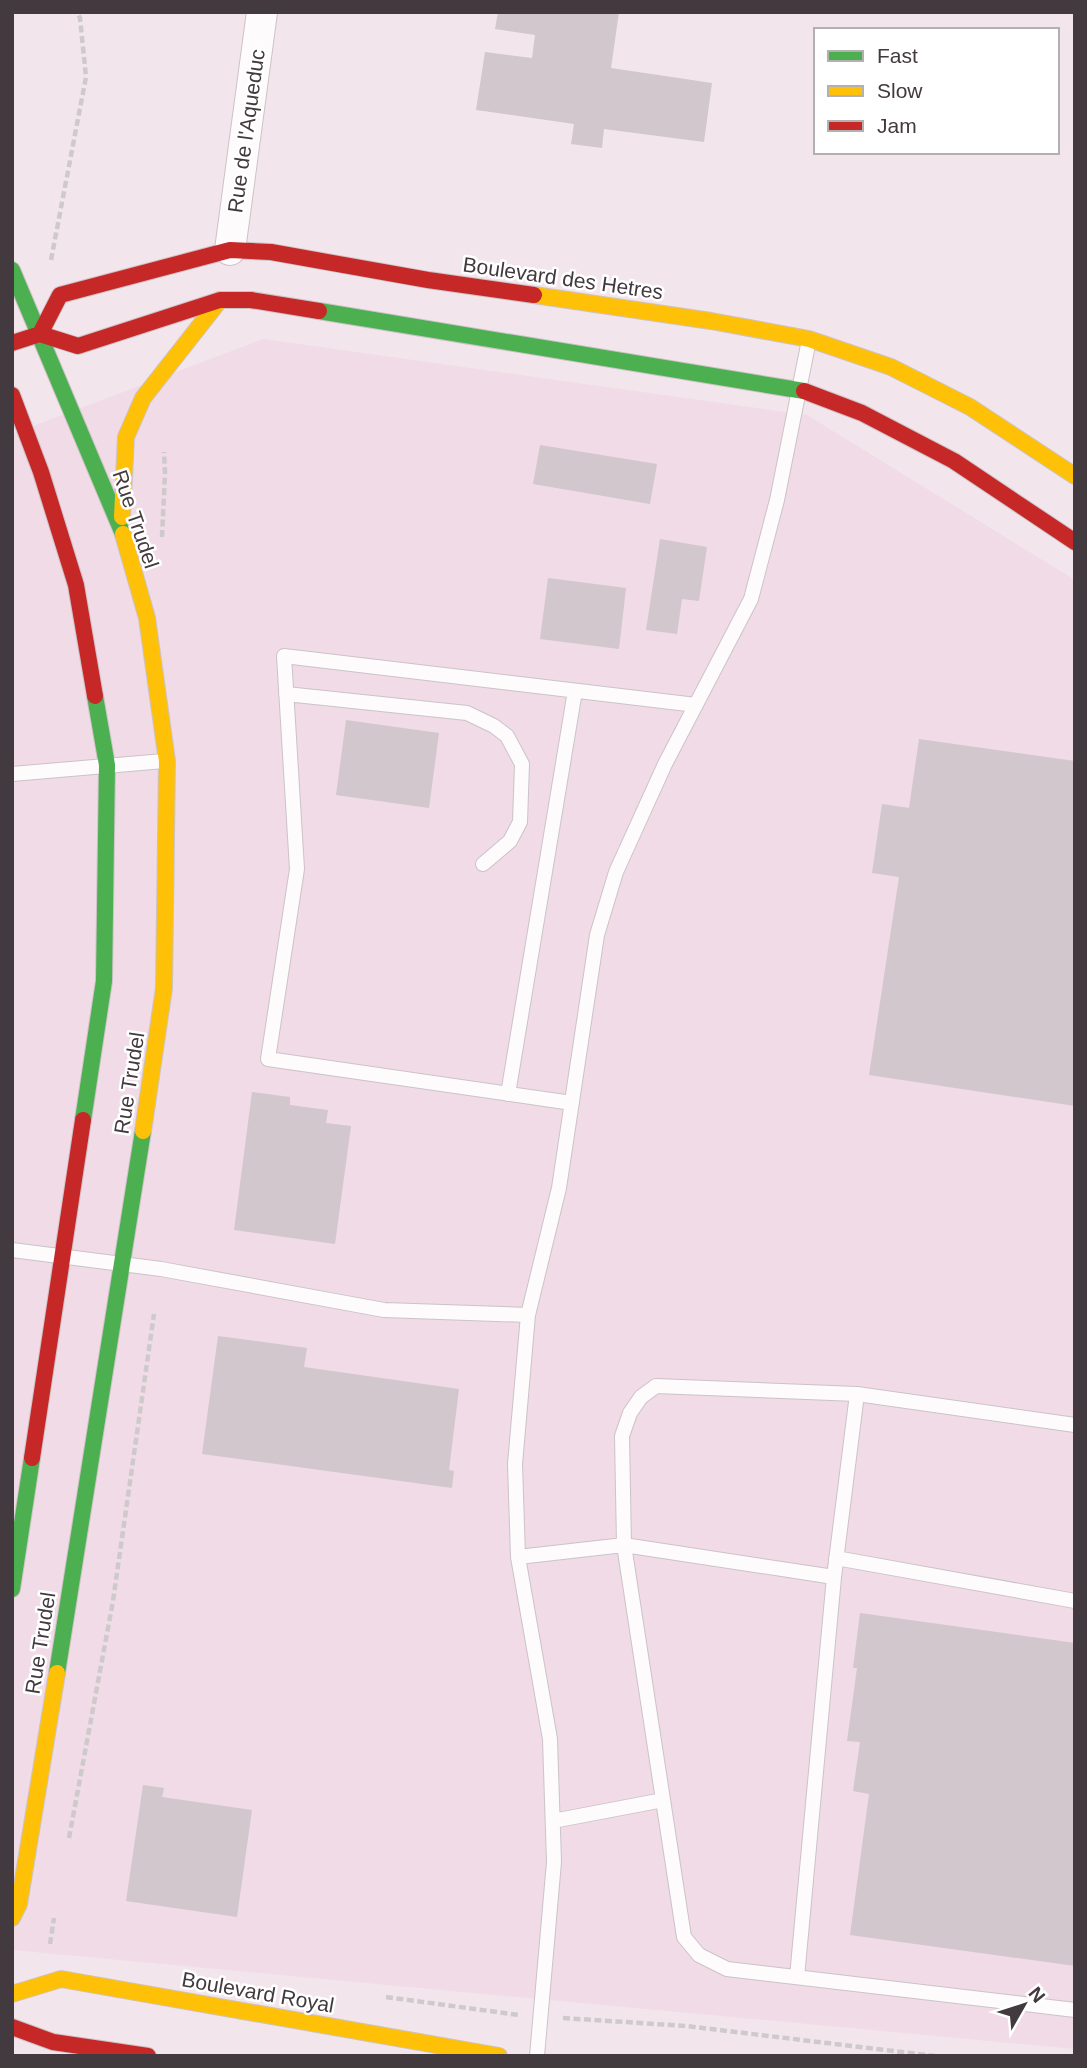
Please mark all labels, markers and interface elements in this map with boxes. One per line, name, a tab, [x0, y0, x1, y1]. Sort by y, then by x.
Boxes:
legend	[814, 28, 1059, 154]
text: Fast	[877, 44, 918, 67]
street label: Rue de l'Aqueduc	[223, 48, 269, 214]
text: Slow	[877, 79, 923, 102]
text: Jam	[877, 114, 917, 137]
street label: Boulevard des Hetres	[461, 253, 665, 303]
street label: Rue Trudel	[108, 467, 164, 571]
street label: Rue Trudel	[110, 1030, 148, 1136]
street label: Rue Trudel	[21, 1590, 59, 1696]
street label: Boulevard Royal	[180, 1967, 336, 2017]
north arrow	[989, 1970, 1059, 2040]
text: N	[1024, 1983, 1049, 2007]

